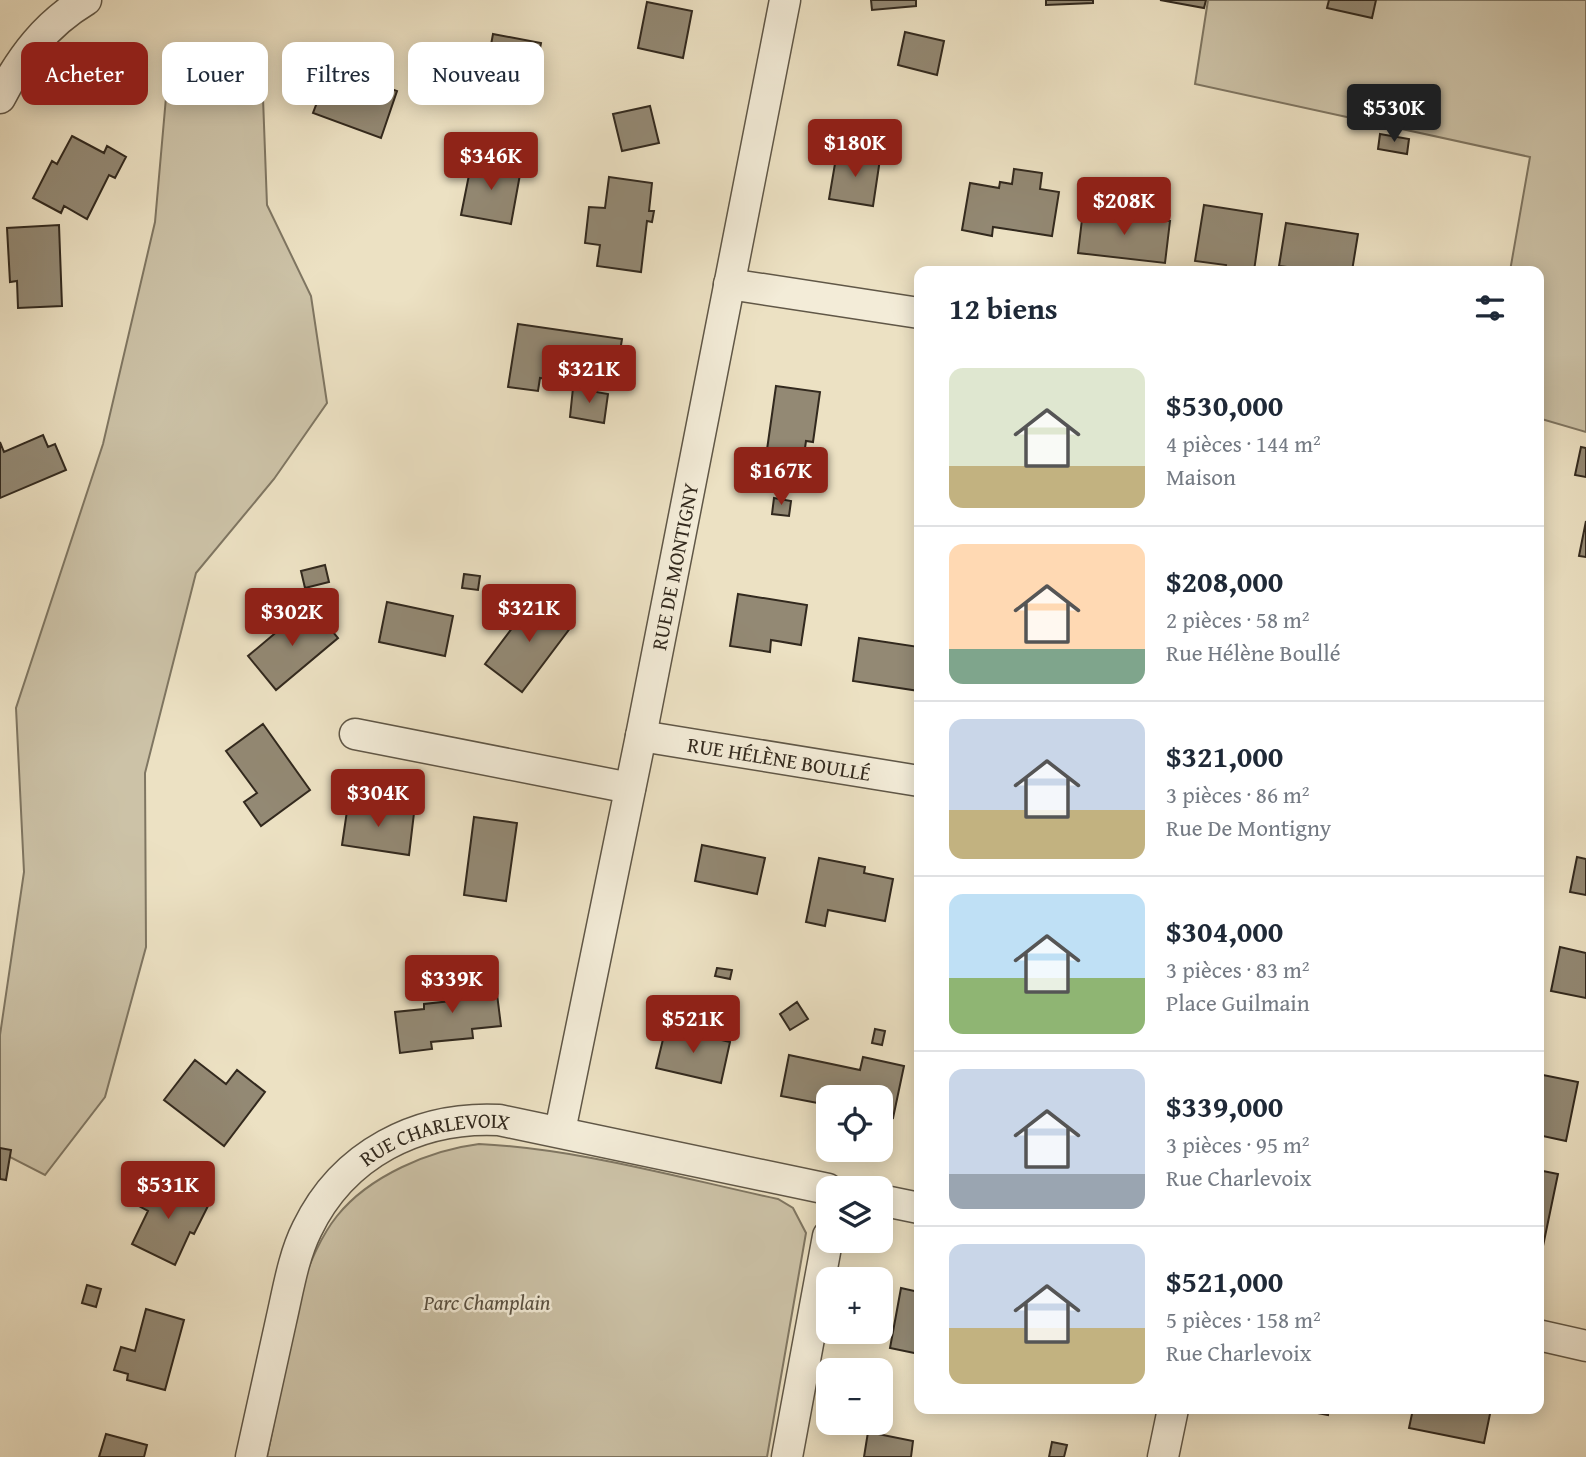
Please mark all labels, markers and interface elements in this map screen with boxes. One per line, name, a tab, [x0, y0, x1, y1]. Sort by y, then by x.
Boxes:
chip: Acheter	[21, 42, 148, 105]
chip: Louer	[162, 42, 268, 105]
chip: Filtres	[282, 42, 394, 105]
chip: Nouveau	[408, 42, 544, 105]
pin: $530K	[1345, 85, 1443, 144]
text: $530K	[1363, 90, 1425, 123]
pin: $180K	[806, 120, 904, 179]
text: $180K	[824, 125, 886, 158]
pin: $346K	[442, 132, 540, 192]
text: $346K	[460, 138, 522, 171]
pin: $208K	[1075, 177, 1173, 237]
text: $208K	[1093, 183, 1155, 216]
text: 12 biens	[949, 286, 1058, 330]
icon: filters	[1471, 289, 1509, 327]
pin: $321K	[540, 346, 638, 405]
text: $321K	[558, 351, 620, 384]
text: $530,000	[1166, 383, 1283, 427]
icon: home	[1005, 396, 1089, 480]
text: 4 pièces · 144 m²	[1166, 427, 1321, 460]
pin: $167K	[732, 448, 830, 507]
text: $167K	[750, 453, 812, 486]
text: Maison	[1166, 460, 1236, 493]
street label: RUE DE MONTIGNY	[643, 480, 706, 653]
text: $208,000	[1166, 559, 1283, 603]
icon: home	[1005, 572, 1089, 656]
pin: $321K	[480, 584, 578, 644]
pin: $302K	[243, 588, 341, 648]
text: $321K	[498, 590, 560, 623]
text: $302K	[261, 594, 323, 627]
text: 2 pièces · 58 m²	[1166, 603, 1310, 636]
text: Rue Hélène Boullé	[1166, 636, 1341, 669]
street label: RUE HÉLÈNE BOULLÉ	[685, 728, 873, 789]
text: $321,000	[1166, 734, 1283, 778]
icon: home	[1005, 747, 1089, 831]
pin: $304K	[329, 770, 427, 829]
text: $304K	[347, 775, 409, 808]
text: 3 pièces · 86 m²	[1166, 778, 1310, 811]
text: Rue De Montigny	[1166, 811, 1331, 844]
text: $304,000	[1166, 909, 1283, 953]
icon: home	[1005, 922, 1089, 1006]
text: 3 pièces · 83 m²	[1166, 953, 1310, 986]
pin: $339K	[403, 956, 501, 1015]
text: $339K	[421, 961, 483, 994]
text: Place Guilmain	[1166, 986, 1310, 1019]
pin: $521K	[644, 996, 742, 1055]
text: $521K	[662, 1001, 724, 1034]
text: $339,000	[1166, 1084, 1283, 1128]
map controls	[816, 1085, 893, 1435]
button: locate	[816, 1085, 893, 1162]
icon: home	[1005, 1097, 1089, 1181]
street label: RUE CHARLEVOIX	[353, 1104, 513, 1173]
text: 3 pièces · 95 m²	[1166, 1128, 1310, 1161]
text: Rue Charlevoix	[1166, 1161, 1311, 1194]
pin: $531K	[119, 1162, 217, 1221]
text: $531K	[137, 1167, 199, 1200]
button: layers	[816, 1176, 893, 1253]
text: $521,000	[1166, 1259, 1283, 1303]
button: +	[816, 1267, 893, 1344]
icon: home	[1005, 1272, 1089, 1356]
park label: Parc Champlain	[423, 1287, 551, 1318]
text: 5 pièces · 158 m²	[1166, 1303, 1321, 1336]
text: Rue Charlevoix	[1166, 1336, 1311, 1369]
button: −	[816, 1358, 893, 1435]

